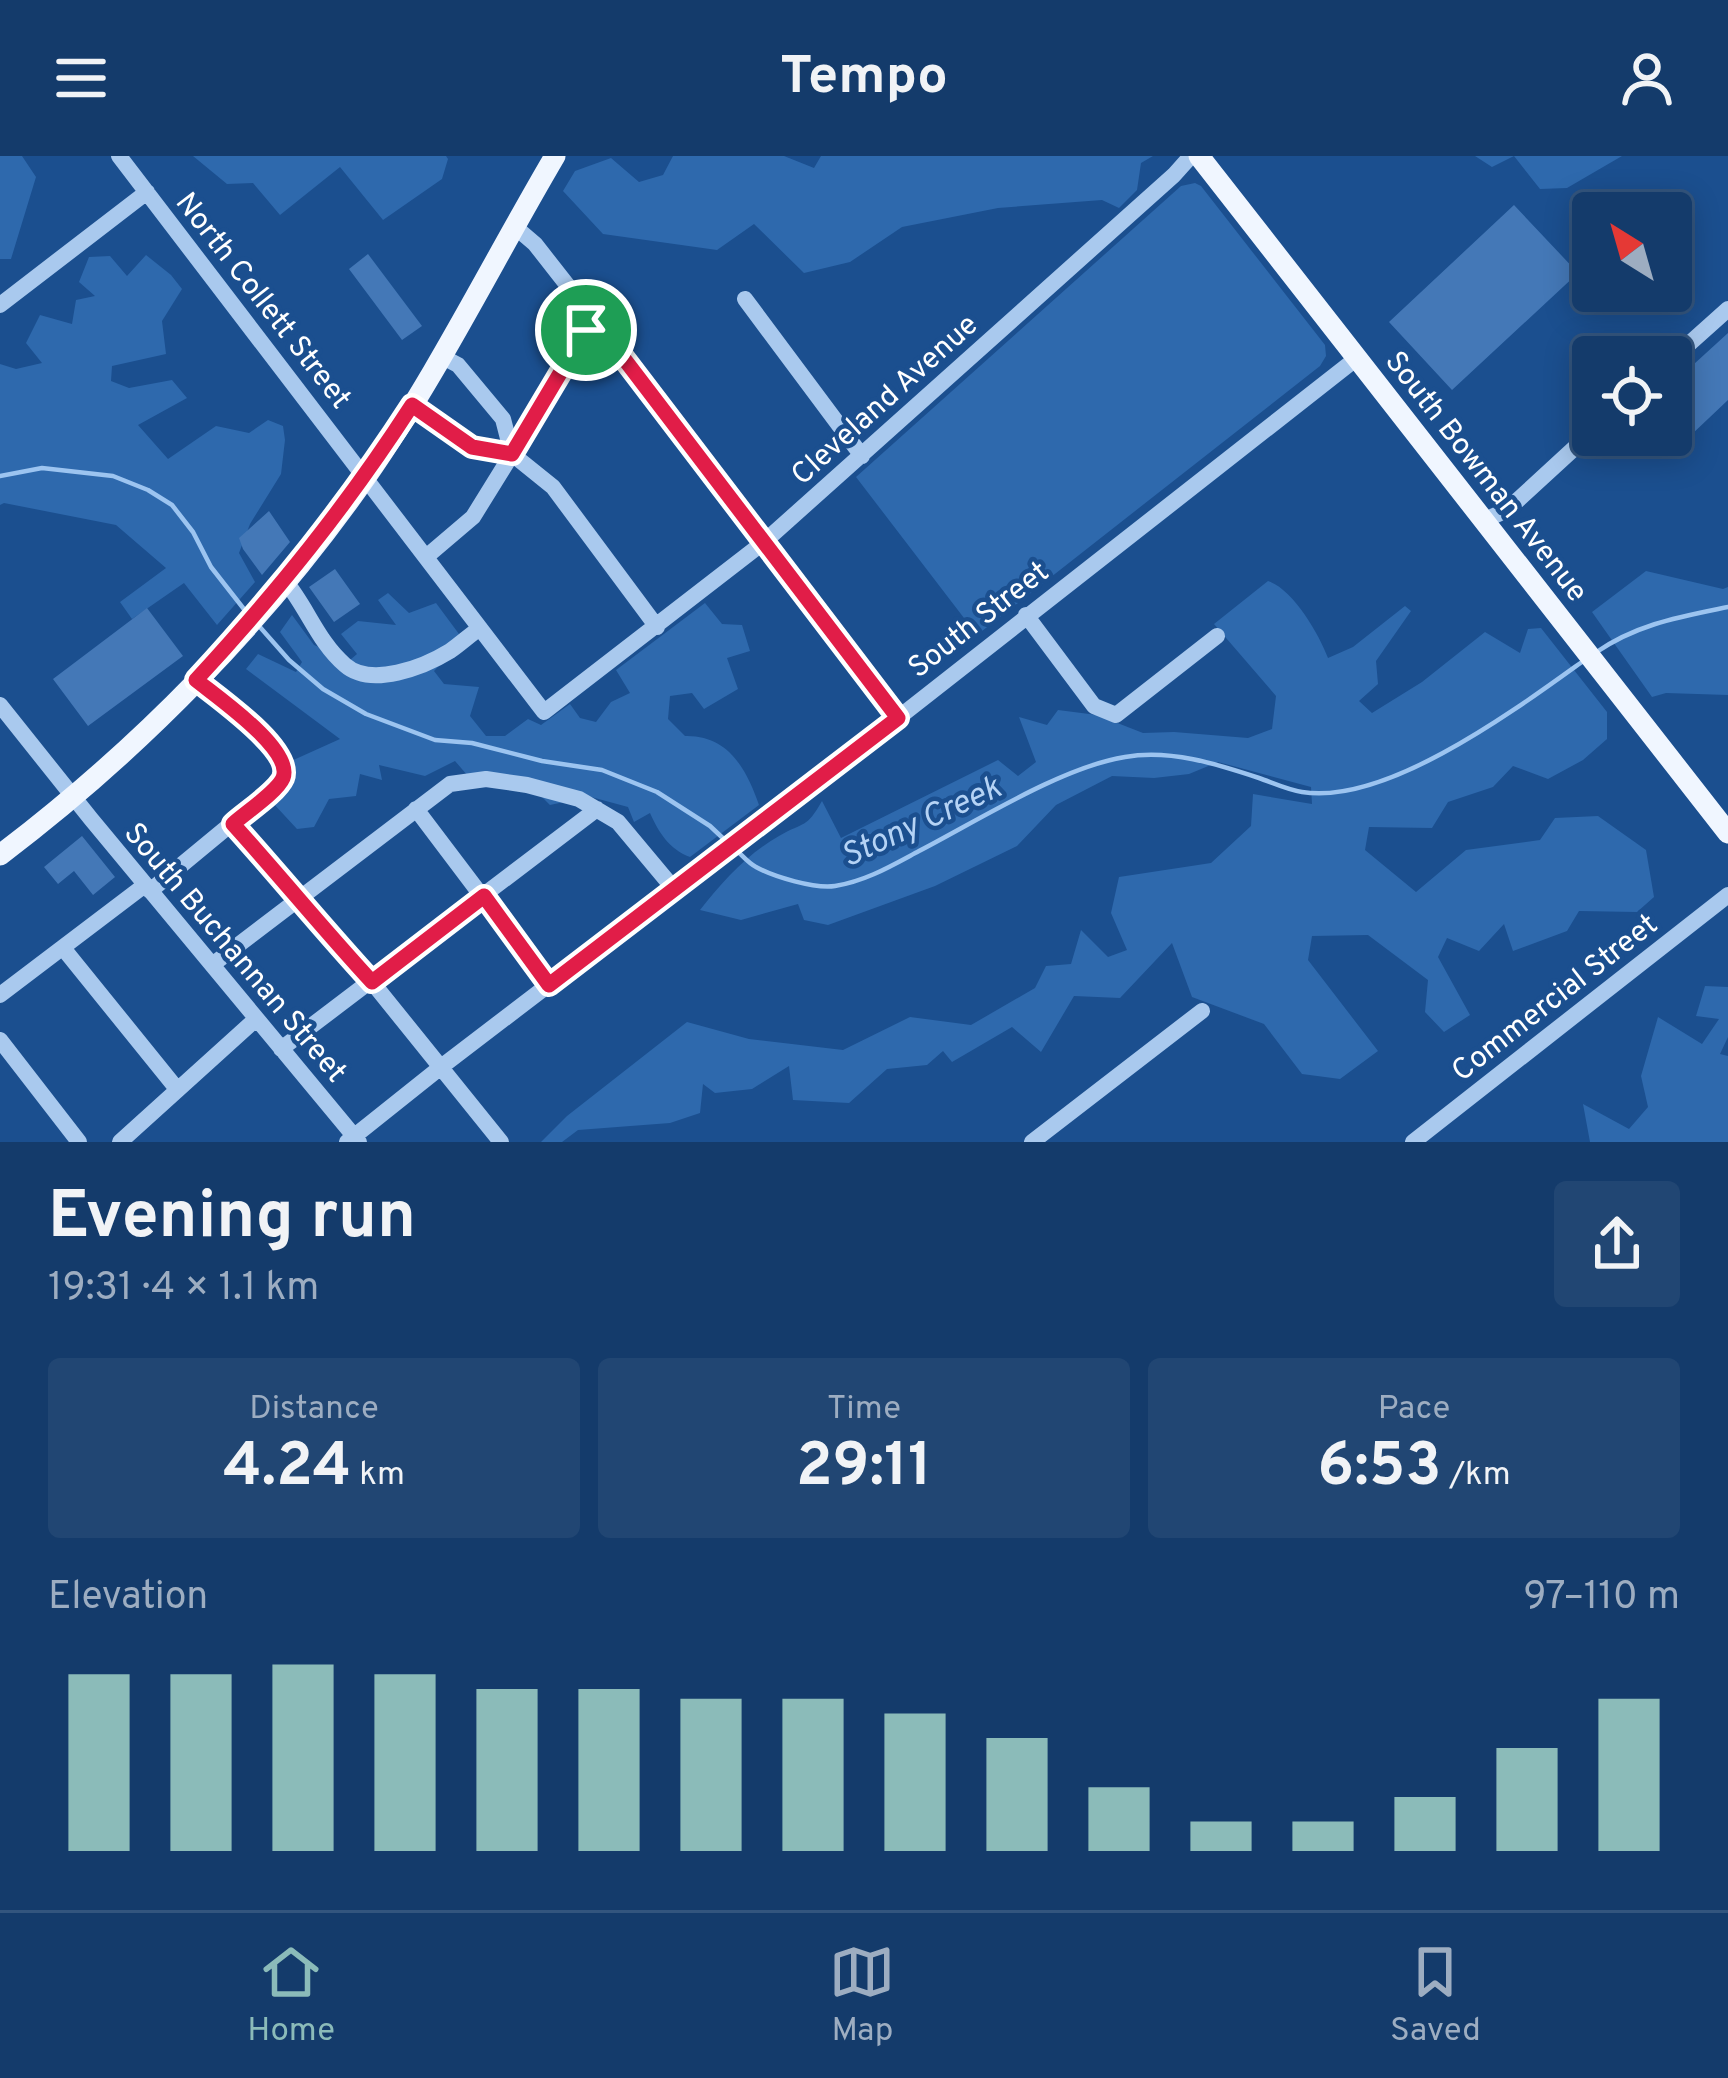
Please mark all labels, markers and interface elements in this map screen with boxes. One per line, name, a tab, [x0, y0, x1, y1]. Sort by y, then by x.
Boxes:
text: Tempo	[780, 44, 948, 113]
icon: menu	[48, 45, 114, 111]
icon: person	[1614, 45, 1680, 111]
street label: North Collett Street	[166, 186, 358, 417]
north arrow	[1572, 192, 1692, 312]
map controls	[1572, 192, 1692, 456]
pin	[535, 279, 637, 381]
icon: arrive	[553, 297, 619, 363]
street label: Cleveland Avenue	[785, 307, 987, 494]
button: locate	[1572, 336, 1692, 456]
street label: South Bowman Avenue	[1376, 345, 1595, 610]
street label: South Street	[902, 555, 1057, 687]
water label: Stony Creek	[835, 768, 1010, 879]
street label: South Buchannan Street	[115, 816, 353, 1091]
street label: Commercial Street	[1445, 907, 1666, 1091]
text: Evening run	[48, 1178, 416, 1261]
button: share	[1554, 1181, 1680, 1307]
text: 19:31 · 4 × 1.1 km	[48, 1265, 319, 1314]
text: Distance	[249, 1389, 379, 1431]
text: Time	[827, 1389, 901, 1431]
text: Pace	[1378, 1389, 1450, 1431]
text: 4.24	[223, 1431, 351, 1507]
text: 29:11	[796, 1431, 932, 1507]
text: 6:53	[1317, 1431, 1441, 1507]
text: km	[351, 1455, 405, 1497]
text: /km	[1441, 1455, 1511, 1497]
text: Elevation	[48, 1574, 208, 1623]
text: 97–110 m	[1523, 1574, 1680, 1623]
tab: Home	[247, 1939, 335, 2053]
tab: Map	[829, 1939, 895, 2053]
tab: Saved	[1390, 1939, 1481, 2053]

